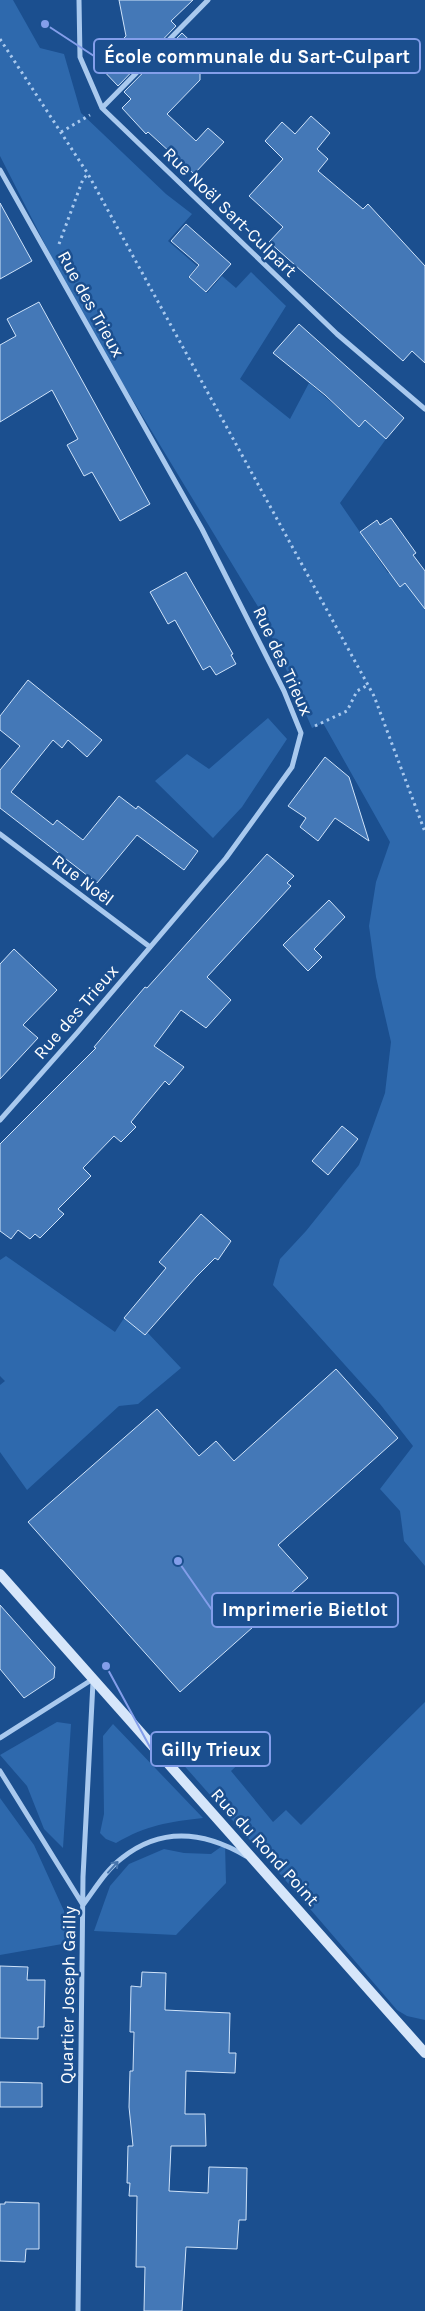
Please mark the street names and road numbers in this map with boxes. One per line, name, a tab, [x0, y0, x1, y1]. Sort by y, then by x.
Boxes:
street label: Rue Noël Sart-Culpart	[159, 143, 302, 282]
street label: Rue des Trieux	[53, 247, 129, 361]
street label: Rue des Trieux	[248, 603, 318, 719]
street label: Rue Noël	[48, 850, 118, 910]
street label: Rue des Trieux	[29, 960, 123, 1064]
street label: Rue du Rond Point	[206, 1784, 324, 1911]
street label: Quartier Joseph Gailly	[55, 1905, 81, 2084]

